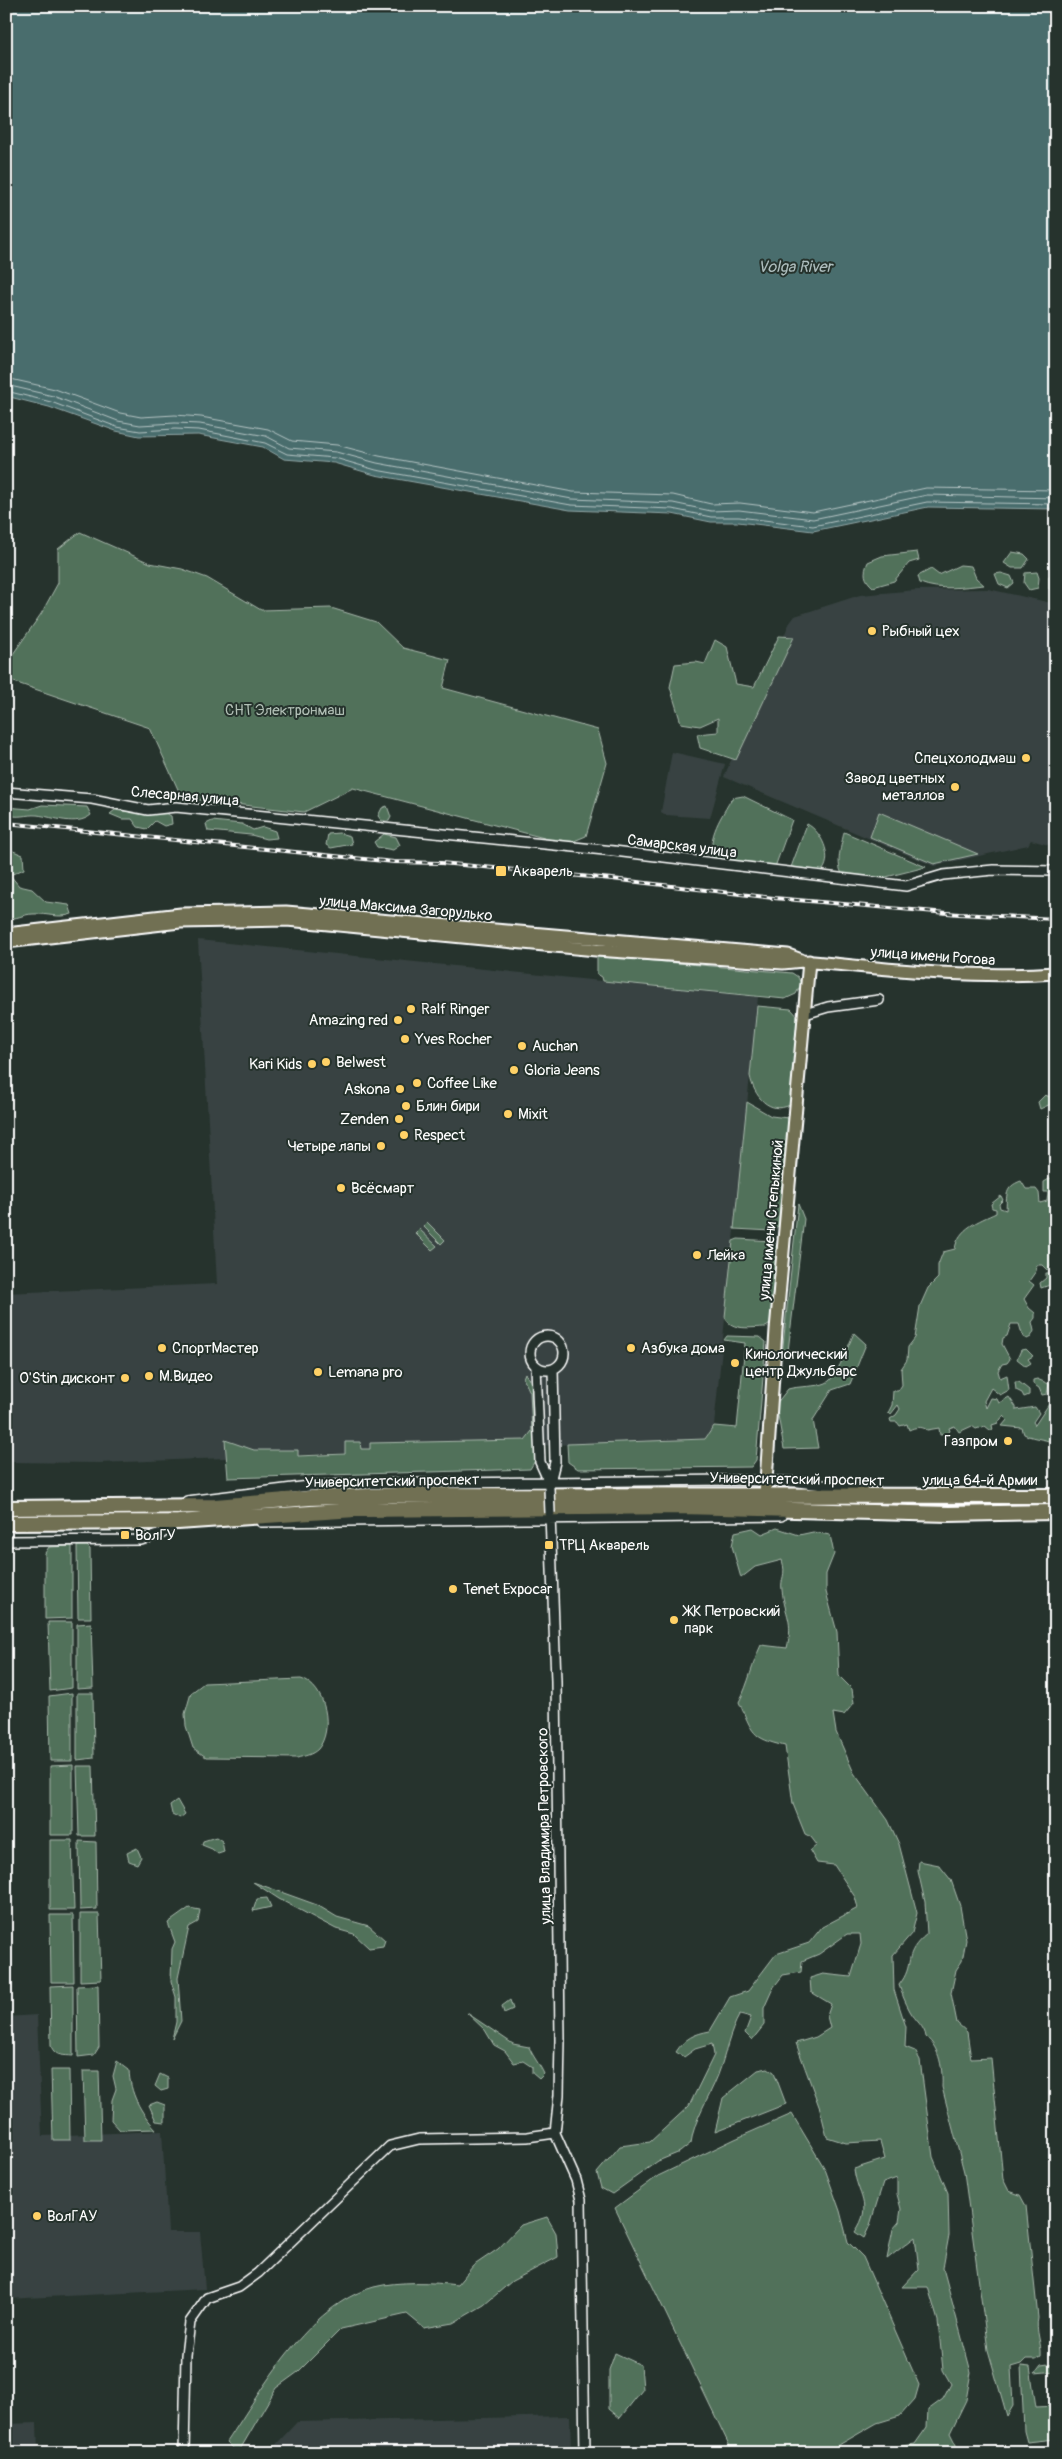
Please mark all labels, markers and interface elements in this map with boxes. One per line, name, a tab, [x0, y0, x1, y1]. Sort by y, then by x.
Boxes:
water label: Volga River	[758, 257, 834, 277]
place label: Рыбный цех	[882, 622, 960, 641]
marker: Рыбный цех	[866, 625, 878, 637]
park label: СНТ Электронмаш	[225, 701, 345, 720]
place label: Спецхолодмаш	[914, 749, 1016, 768]
marker: Спецхолодмаш	[1020, 752, 1032, 764]
place label: Завод цветных металлов	[845, 769, 945, 805]
marker: Завод цветных металлов	[949, 781, 961, 793]
street label: Слесарная улица	[130, 782, 240, 811]
street label: Самарская улица	[626, 830, 738, 863]
place label: Акварель	[512, 862, 573, 881]
marker: Акварель	[494, 864, 508, 878]
street label: улица Максима Загорулько	[318, 891, 493, 926]
street label: улица имени Рогова	[869, 943, 996, 970]
place label: Ralf Ringer	[421, 1000, 490, 1019]
marker: Ralf Ringer	[405, 1003, 417, 1015]
place label: Amazing red	[309, 1011, 388, 1030]
marker: Amazing red	[392, 1014, 404, 1026]
place label: Yves Rocher	[414, 1030, 493, 1049]
marker: Yves Rocher	[399, 1033, 411, 1045]
place label: Auchan	[532, 1037, 578, 1056]
marker: Auchan	[516, 1040, 528, 1052]
place label: Belwest	[336, 1053, 387, 1072]
place label: Kari Kids	[249, 1055, 302, 1074]
marker: Belwest	[320, 1056, 332, 1068]
marker: Kari Kids	[306, 1058, 318, 1070]
place label: Gloria Jeans	[524, 1061, 600, 1080]
marker: Gloria Jeans	[508, 1064, 520, 1076]
place label: Coffee Like	[427, 1074, 498, 1093]
marker: Coffee Like	[411, 1077, 423, 1089]
place label: Askona	[344, 1080, 390, 1099]
marker: Askona	[394, 1083, 406, 1095]
place label: Блин бири	[416, 1097, 480, 1116]
marker: Блин бири	[400, 1100, 412, 1112]
place label: Mixit	[518, 1105, 549, 1124]
marker: Mixit	[502, 1108, 514, 1120]
place label: Zenden	[340, 1110, 389, 1129]
marker: Zenden	[393, 1113, 405, 1125]
place label: Respect	[414, 1126, 466, 1145]
marker: Respect	[398, 1129, 410, 1141]
place label: Четыре лапы	[288, 1137, 371, 1156]
street label: улица имени Степыкиной	[755, 1139, 788, 1302]
marker: Четыре лапы	[375, 1140, 387, 1152]
place label: Всёсмарт	[351, 1179, 415, 1198]
marker: Всёсмарт	[335, 1182, 347, 1194]
place label: Лейка	[706, 1246, 745, 1265]
marker: Лейка	[691, 1249, 703, 1261]
place label: СпортМастер	[172, 1339, 259, 1358]
place label: Азбука дома	[641, 1339, 725, 1358]
marker: СпортМастер	[156, 1342, 168, 1354]
marker: Азбука дома	[625, 1342, 637, 1354]
place label: Кинологический центр Джульбарс	[745, 1345, 858, 1381]
marker: Кинологический центр Джульбарс	[729, 1357, 741, 1369]
place label: Lemana pro	[328, 1363, 402, 1382]
marker: Lemana pro	[312, 1366, 324, 1378]
place label: М.Видео	[159, 1367, 213, 1386]
place label: O'Stin дисконт	[19, 1369, 115, 1388]
marker: М.Видео	[143, 1370, 155, 1382]
marker: O'Stin дисконт	[119, 1372, 131, 1384]
place label: Газпром	[944, 1432, 998, 1451]
marker: Газпром	[1002, 1435, 1014, 1447]
street label: Университетский проспект	[709, 1468, 885, 1491]
street label: Университетский проспект	[304, 1470, 480, 1493]
street label: улица 64-й Армии	[922, 1471, 1038, 1490]
place label: ВолГУ	[135, 1526, 176, 1545]
marker: ВолГУ	[119, 1529, 131, 1541]
place label: ТРЦ Акварель	[559, 1536, 650, 1555]
marker: ТРЦ Акварель	[543, 1539, 555, 1551]
place label: Tenet Expocar	[463, 1580, 553, 1599]
marker: Tenet Expocar	[447, 1583, 459, 1595]
place label: ЖК Петровский парк	[682, 1602, 781, 1638]
marker: ЖК Петровский парк	[668, 1614, 680, 1626]
street label: улица Владимира Петровского	[533, 1728, 556, 1925]
place label: ВолГАУ	[47, 2207, 97, 2226]
marker: ВолГАУ	[31, 2210, 43, 2222]

